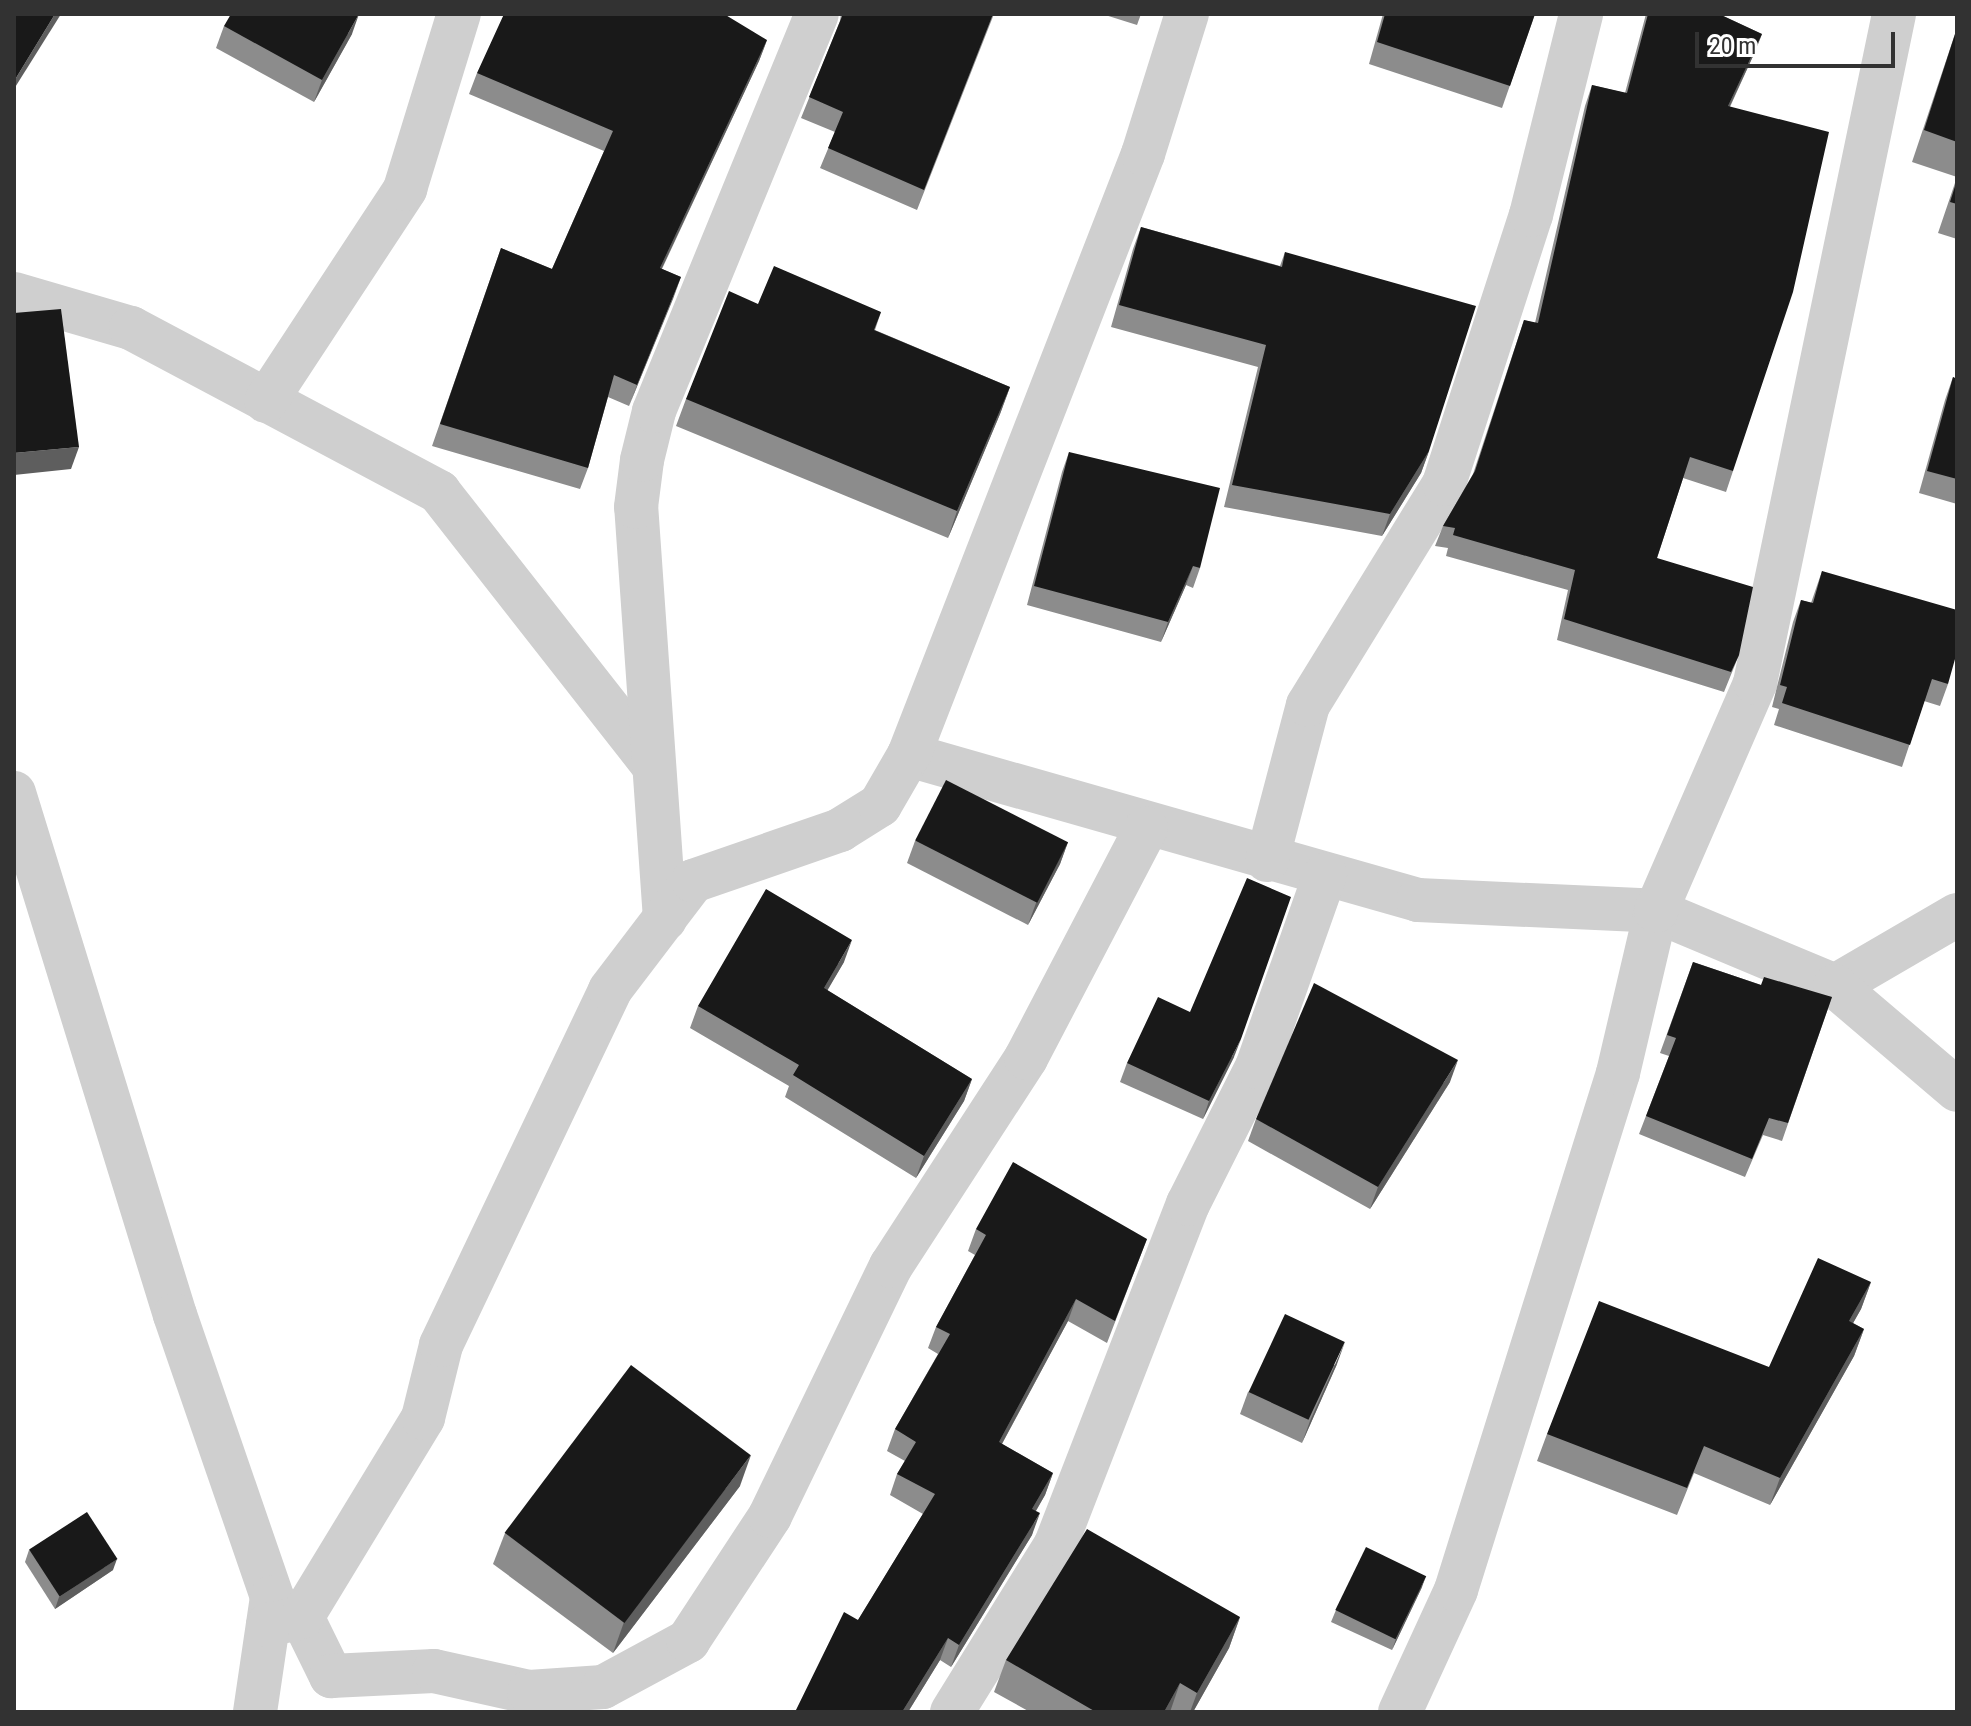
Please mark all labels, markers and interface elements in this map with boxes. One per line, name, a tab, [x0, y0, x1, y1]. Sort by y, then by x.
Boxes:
scale bar	[1699, 16, 1899, 66]
text: 20 m	[1709, 32, 1756, 60]

